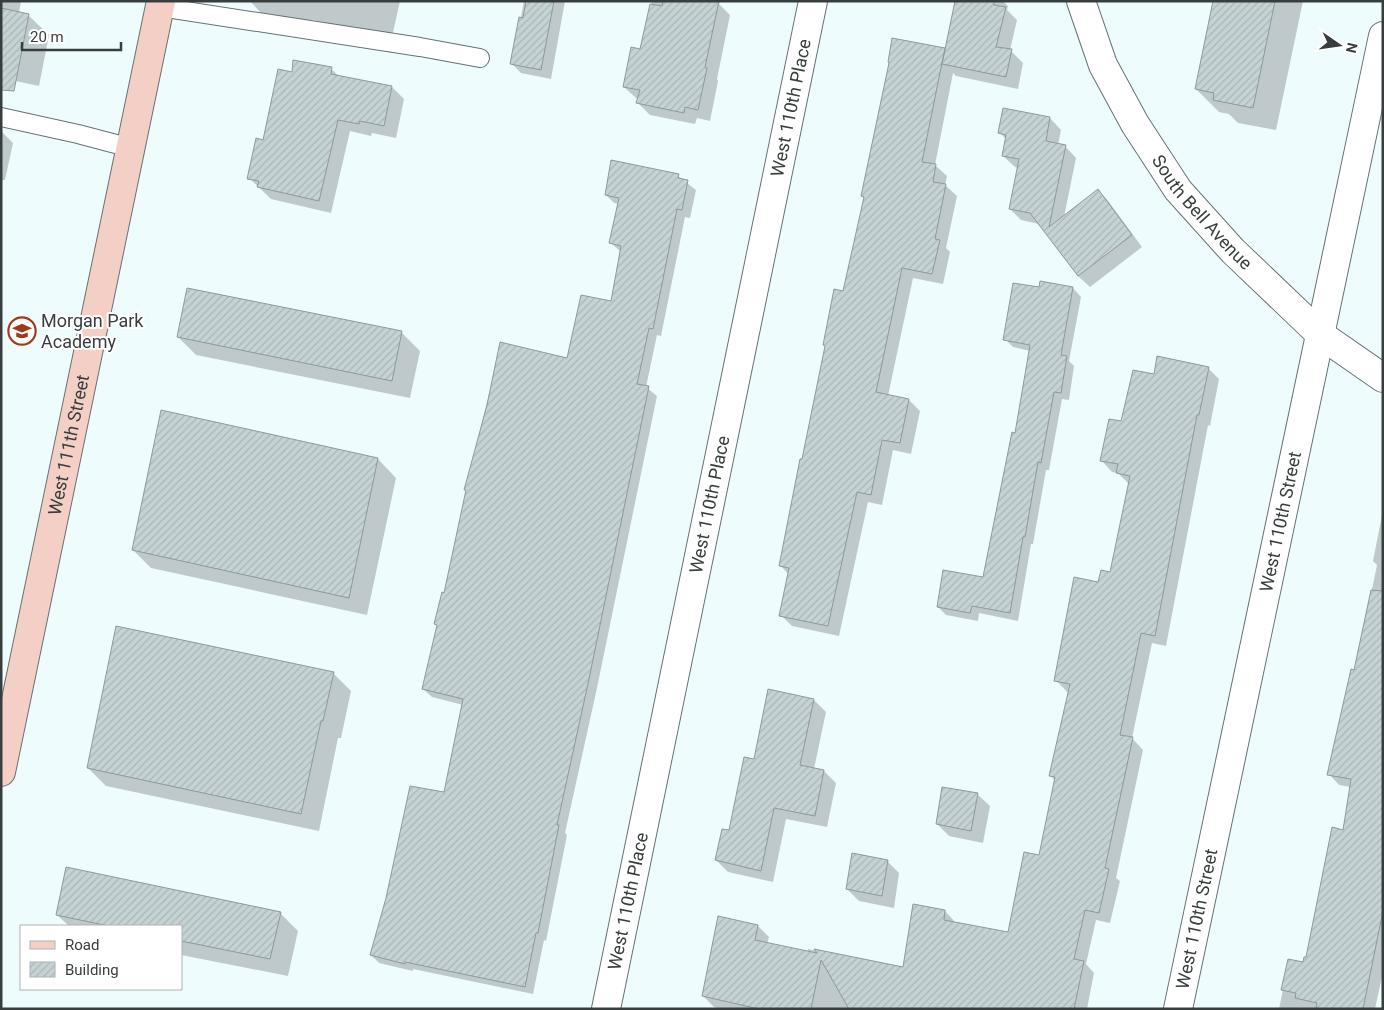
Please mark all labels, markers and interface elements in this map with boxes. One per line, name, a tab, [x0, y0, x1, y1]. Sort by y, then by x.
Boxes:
scale bar	[22, 20, 121, 52]
north arrow	[1314, 20, 1364, 70]
text: 20 m	[30, 28, 64, 46]
street label: West 110th Place	[766, 37, 815, 178]
text: N	[1343, 41, 1361, 55]
street label: South Bell Avenue	[1148, 151, 1257, 274]
place label: Morgan Park Academy	[41, 310, 144, 352]
school or university icon: Morgan Park Academy	[7, 316, 37, 346]
street label: West 111th Street	[44, 373, 93, 517]
street label: West 110th Place	[685, 434, 733, 575]
street label: West 110th Street	[1255, 449, 1305, 594]
street label: West 110th Place	[603, 830, 652, 972]
street label: West 110th Street	[1171, 847, 1222, 991]
legend	[20, 925, 182, 990]
text: Road	[65, 936, 99, 954]
text: Building	[65, 961, 119, 979]

